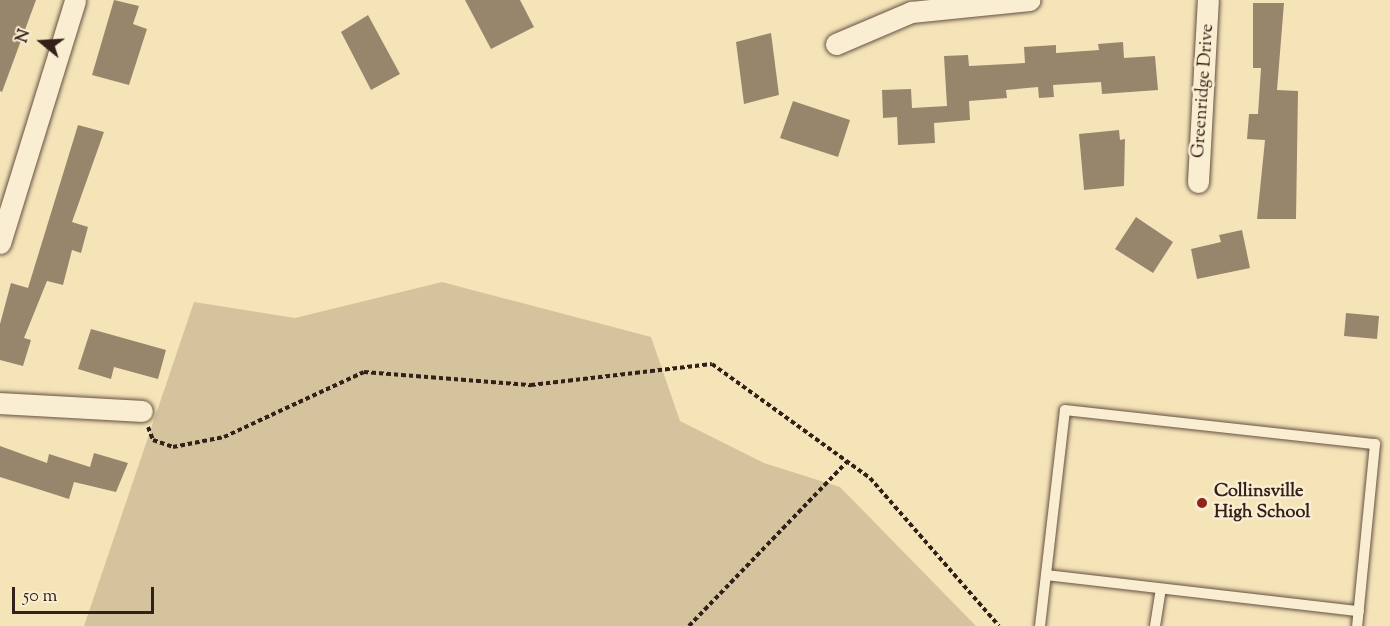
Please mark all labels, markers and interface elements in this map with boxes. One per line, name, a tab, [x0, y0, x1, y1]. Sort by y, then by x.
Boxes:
north arrow	[12, 12, 72, 72]
street label: Greenridge Drive	[1189, 23, 1219, 159]
text: N	[11, 27, 37, 46]
place label: Collinsville High School	[1214, 482, 1310, 524]
marker: Collinsville High School	[1195, 496, 1209, 510]
scale bar	[15, 575, 158, 613]
text: 50 m	[23, 584, 57, 610]

